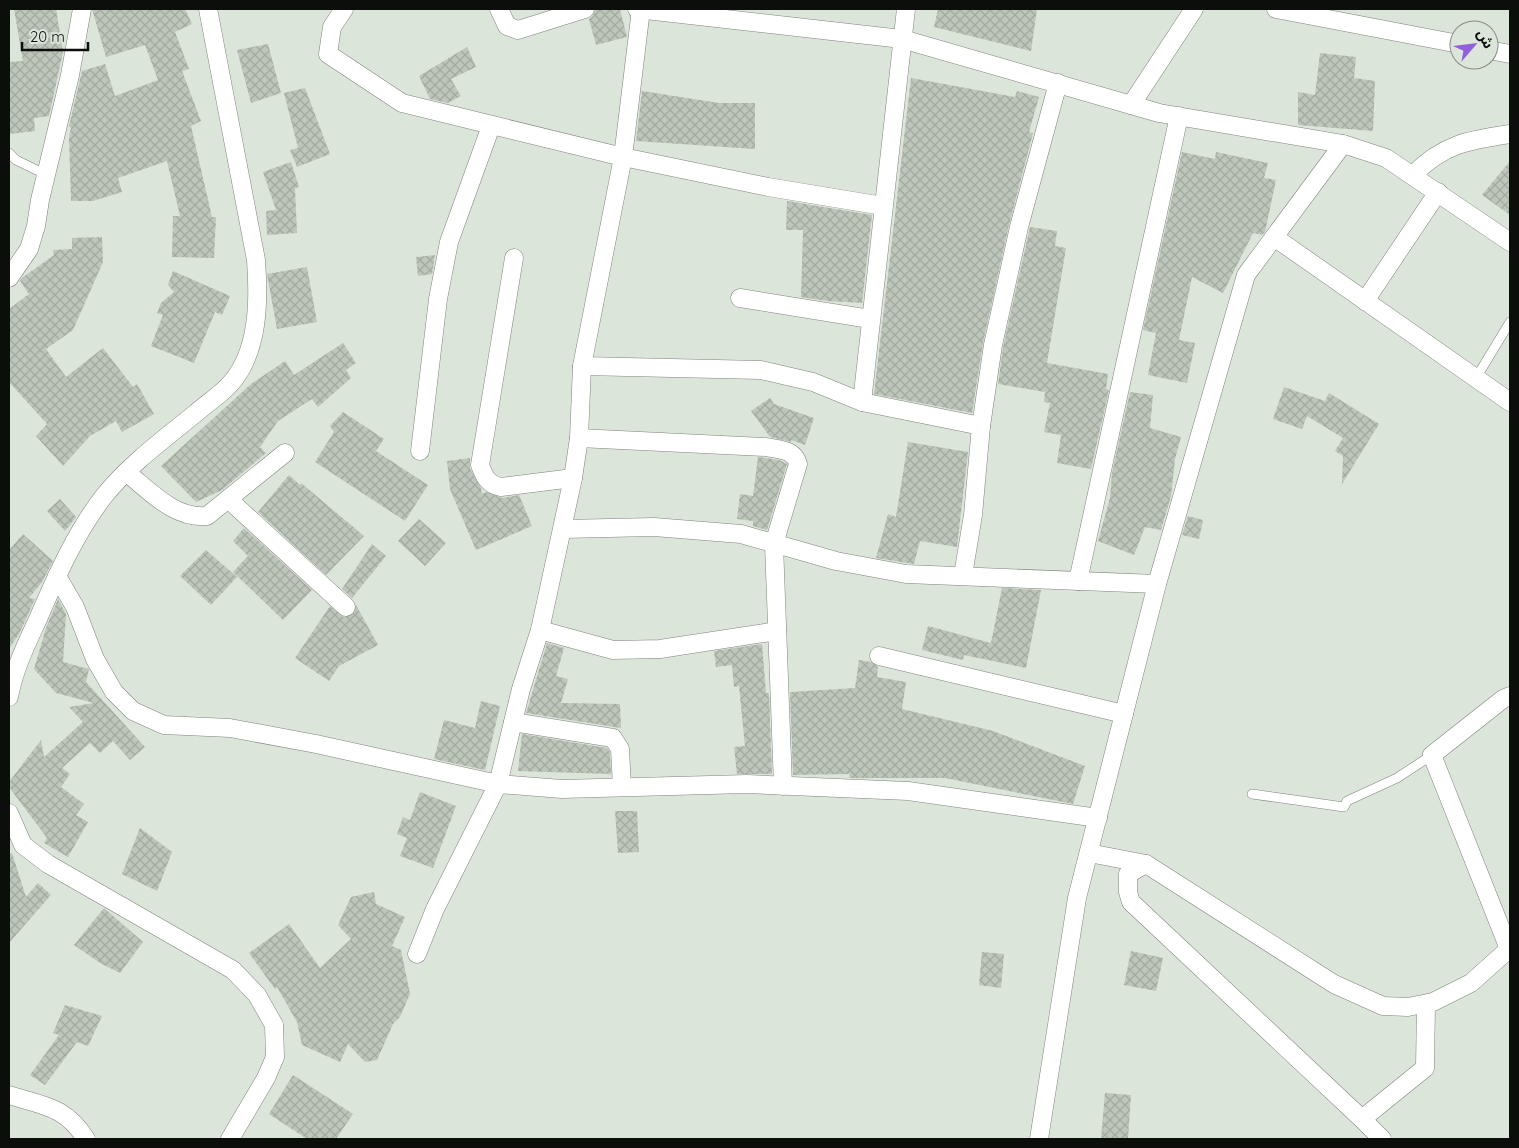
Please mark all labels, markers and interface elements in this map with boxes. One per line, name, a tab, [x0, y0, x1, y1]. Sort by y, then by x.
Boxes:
scale bar	[22, 20, 89, 52]
north arrow	[1449, 20, 1499, 70]
text: ش	[1473, 26, 1498, 52]
text: 20 m	[30, 27, 65, 46]

